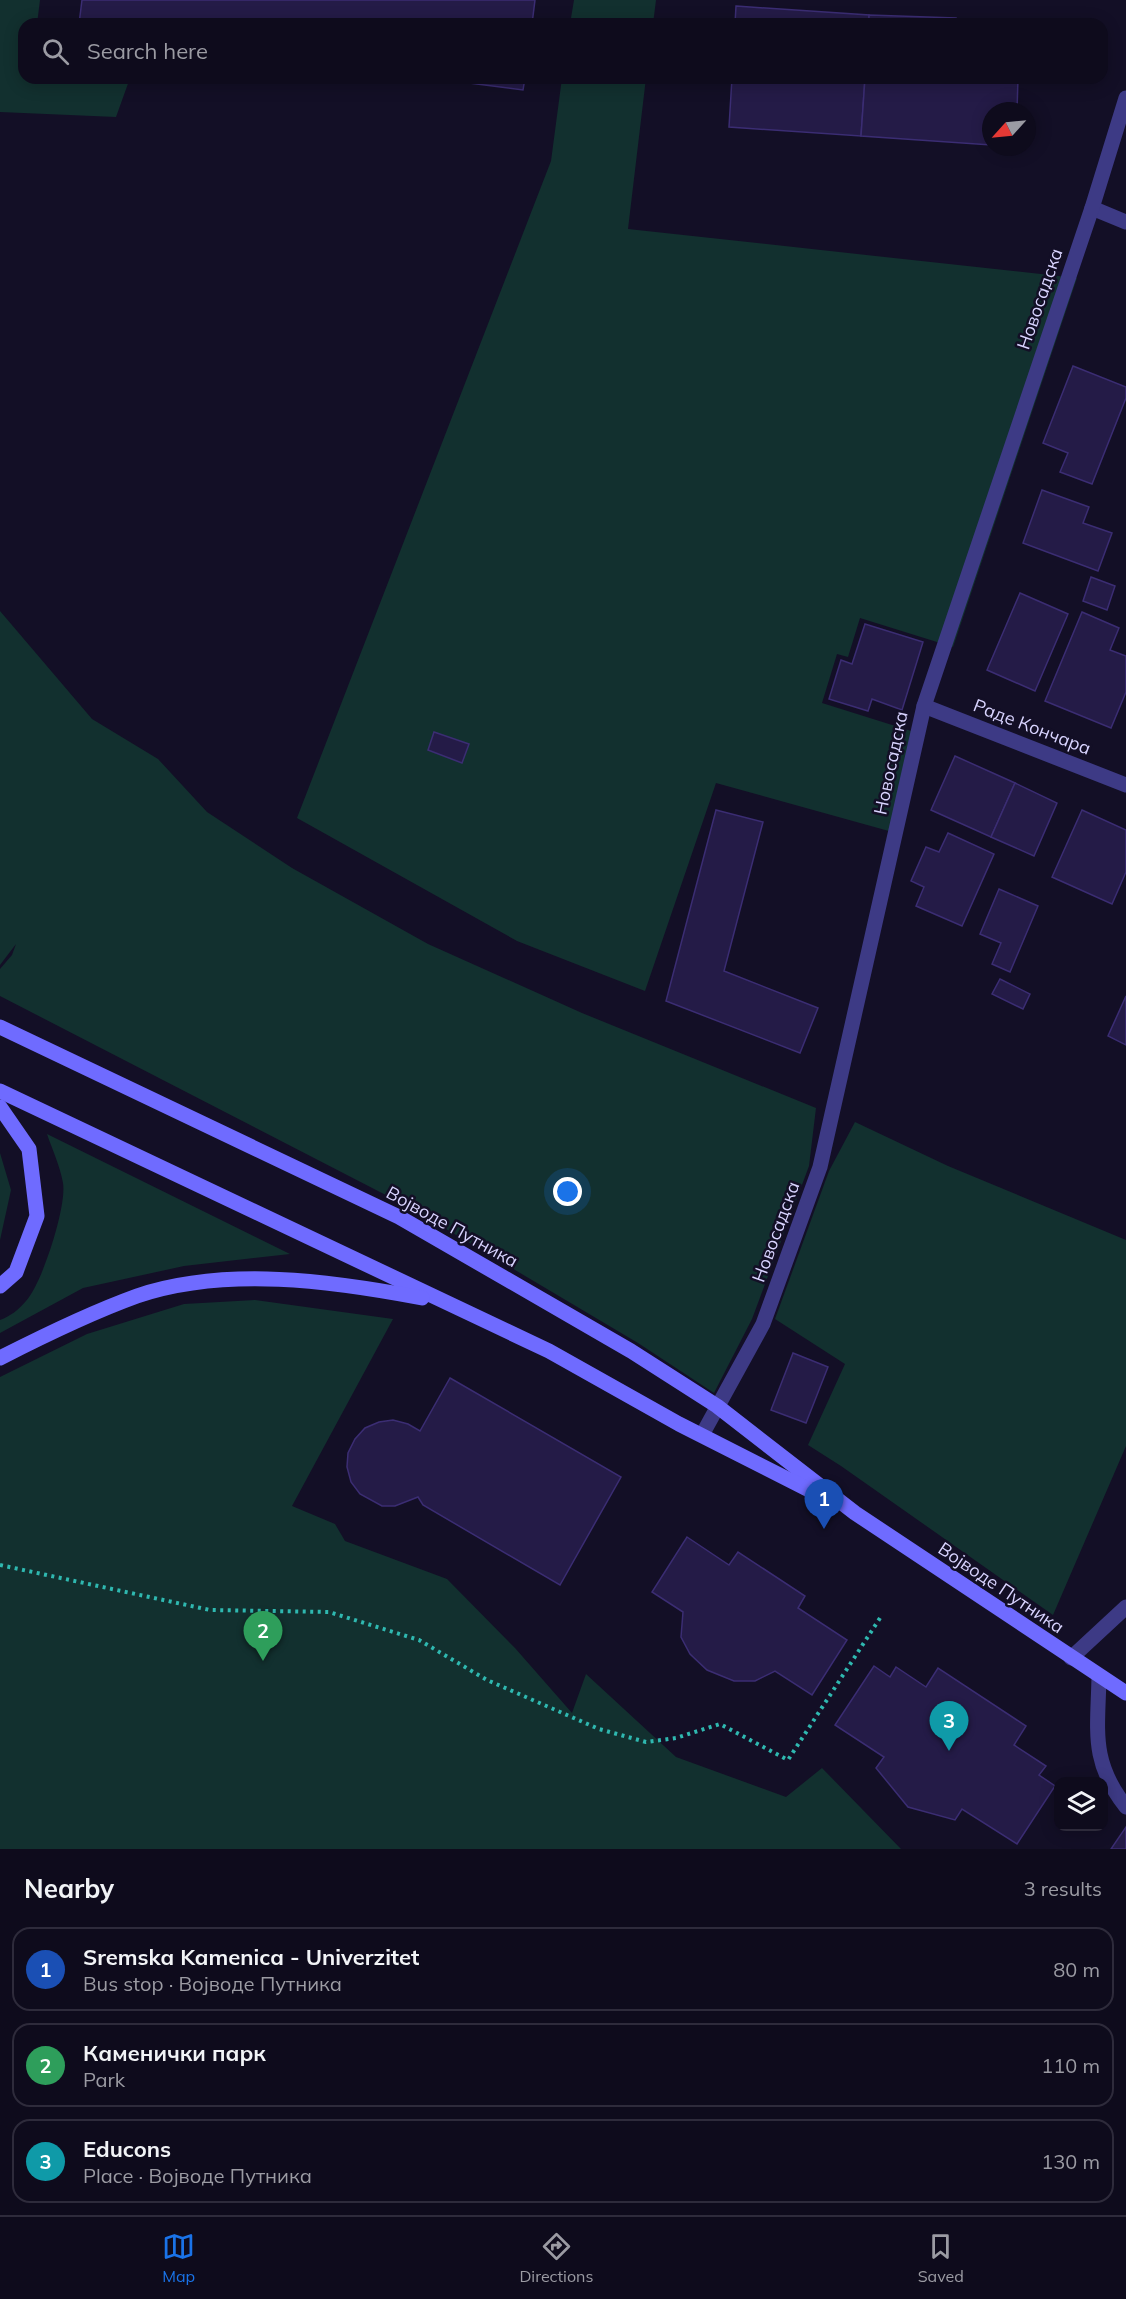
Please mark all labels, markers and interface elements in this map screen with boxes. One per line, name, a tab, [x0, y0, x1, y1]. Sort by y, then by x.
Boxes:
search box	[18, 18, 1108, 84]
icon: search	[39, 35, 72, 68]
text: Search here	[87, 37, 208, 65]
north arrow	[982, 102, 1036, 156]
street label: Новосадска	[1011, 245, 1068, 352]
street label: Раде Кончара	[970, 694, 1094, 760]
street label: Новосадска	[868, 709, 913, 817]
your location	[553, 1177, 582, 1206]
street label: Новосадска	[747, 1178, 804, 1285]
street label: Војводе Путника	[382, 1181, 522, 1272]
pin: 1	[804, 1480, 844, 1529]
street label: Војводе Путника	[934, 1537, 1069, 1638]
pin: 2	[244, 1612, 282, 1661]
pin: 3	[930, 1702, 968, 1751]
map controls	[1054, 1777, 1108, 1831]
button: layers	[1054, 1777, 1108, 1831]
text: Nearby	[24, 1872, 114, 1905]
text: 3 results	[1024, 1876, 1102, 1901]
text: Sremska Kamenica - Univerzitet	[83, 1943, 419, 1971]
text: 1	[40, 1957, 52, 1982]
text: 80 m	[1053, 1957, 1100, 1982]
text: Bus stop · Војводе Путника	[83, 1971, 342, 1996]
text: Каменички парк	[83, 2039, 266, 2067]
text: 2	[40, 2053, 52, 2078]
text: 110 m	[1041, 2053, 1100, 2078]
text: Park	[83, 2067, 125, 2092]
text: Educons	[83, 2135, 171, 2163]
text: 3	[40, 2149, 52, 2174]
text: 130 m	[1041, 2149, 1100, 2174]
text: Place · Војводе Путника	[83, 2163, 312, 2188]
tab: Map	[162, 2230, 195, 2286]
tab: Directions	[519, 2230, 593, 2286]
tab: Saved	[918, 2230, 964, 2286]

